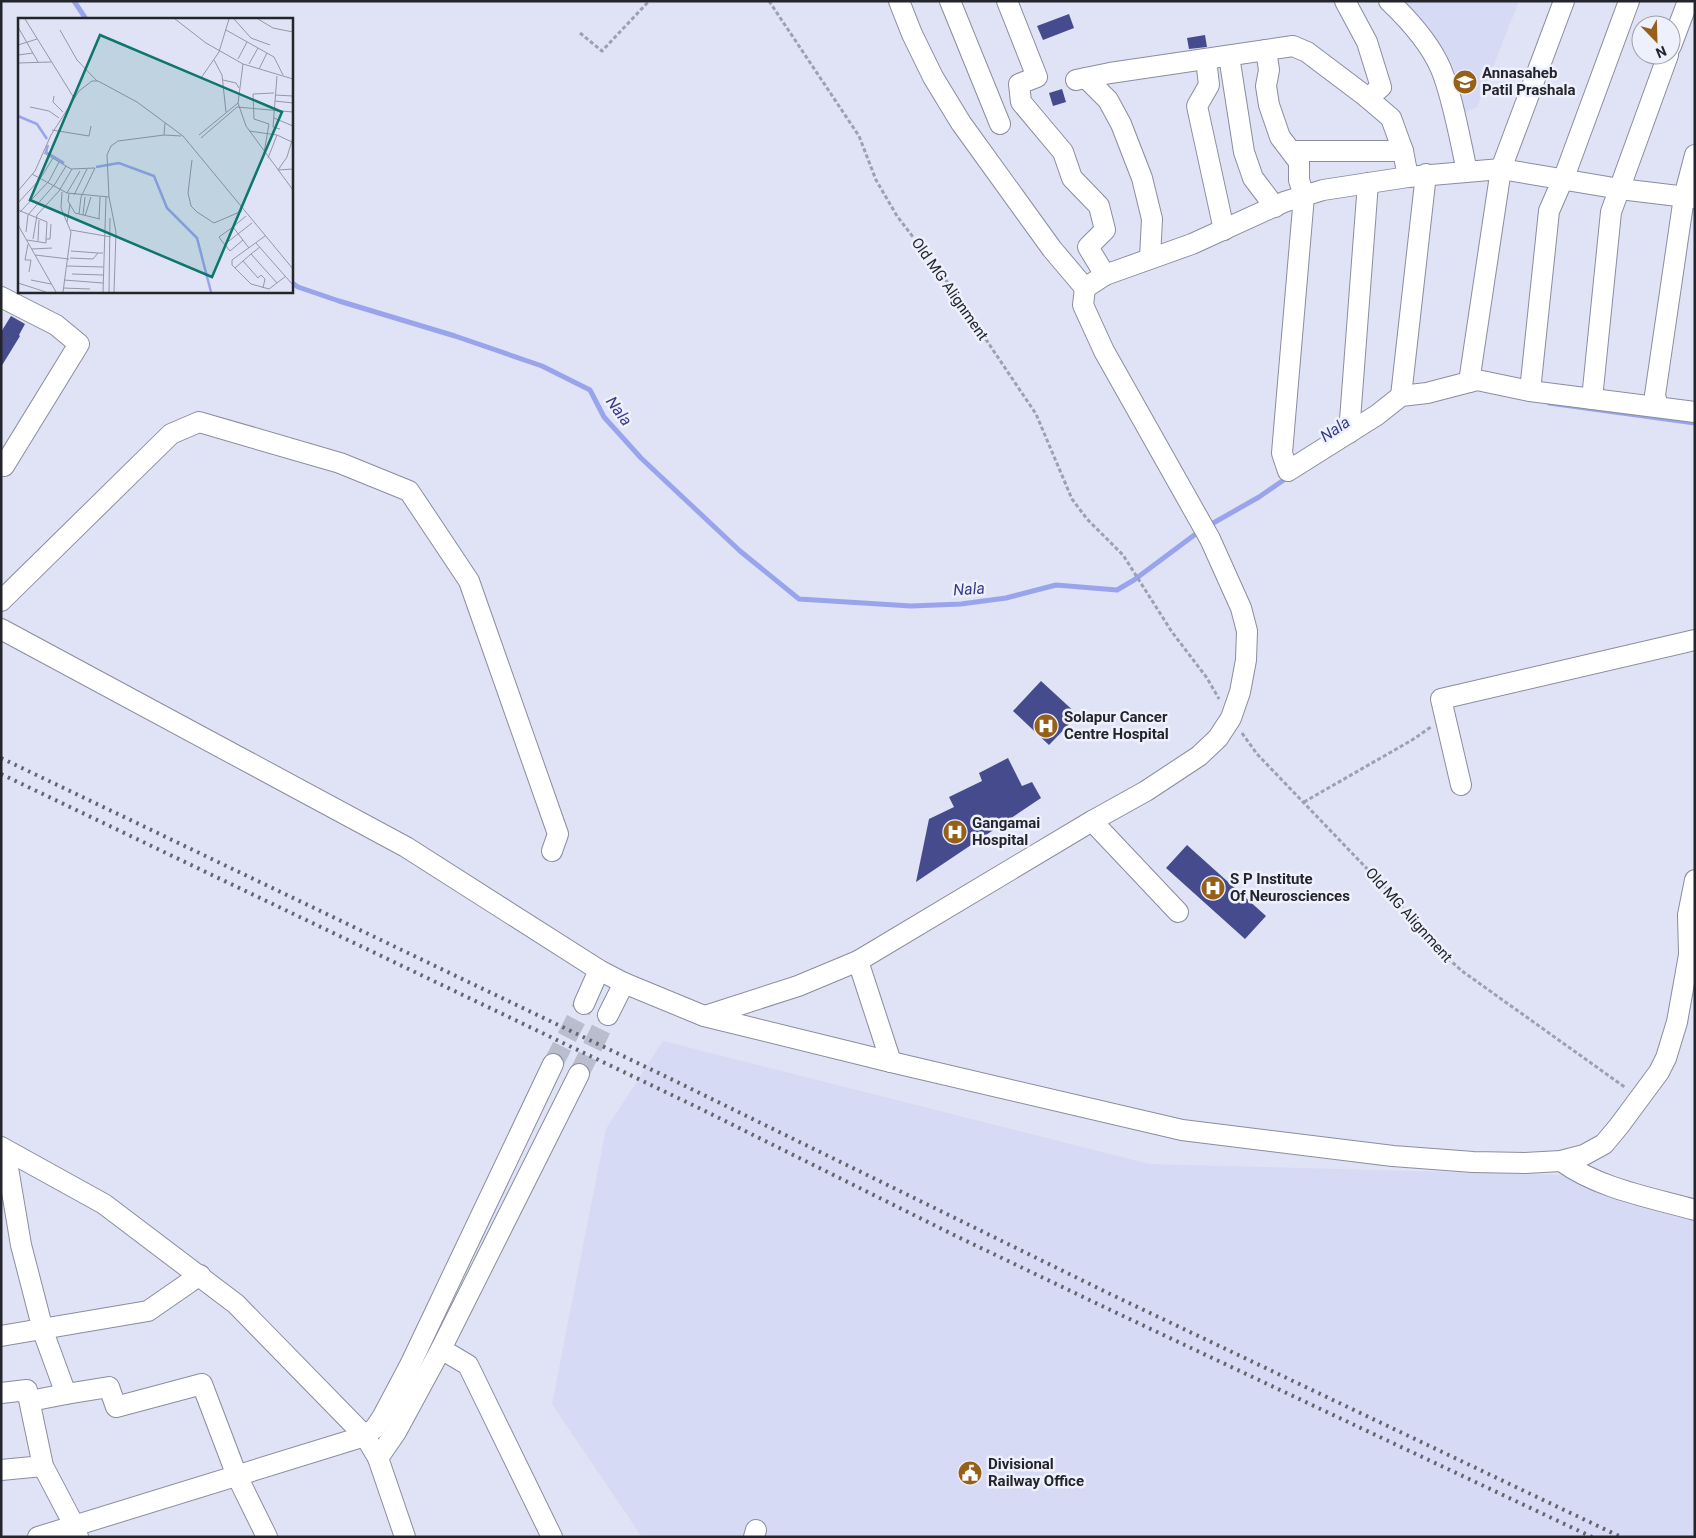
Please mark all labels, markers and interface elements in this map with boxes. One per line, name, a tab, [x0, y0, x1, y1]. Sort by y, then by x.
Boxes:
north arrow	[1631, 15, 1681, 65]
inset map	[18, 18, 292, 292]
text: N	[1653, 43, 1669, 61]
place label: Annasaheb Patil Prashala	[1482, 64, 1575, 99]
school or university icon: Annasaheb Patil Prashala	[1452, 69, 1478, 95]
street label: Old MG Alignment	[908, 234, 992, 344]
water label: Nala	[602, 393, 636, 429]
water label: Nala	[1317, 412, 1353, 446]
water label: Nala	[953, 578, 985, 600]
place label: Solapur Cancer Centre Hospital	[1064, 708, 1169, 743]
hospital icon: Solapur Cancer Centre Hospital	[1033, 713, 1059, 739]
place label: Gangamai Hospital	[972, 814, 1040, 849]
hospital icon: Gangamai Hospital	[942, 819, 968, 845]
street label: Old MG Alignment	[1362, 864, 1456, 966]
place label: S P Institute Of Neurosciences	[1230, 870, 1350, 905]
hospital icon: S P Institute Of Neurosciences	[1200, 875, 1226, 901]
place label: Divisional Railway Office	[988, 1455, 1084, 1490]
public building icon: Divisional Railway Office	[957, 1460, 983, 1486]

